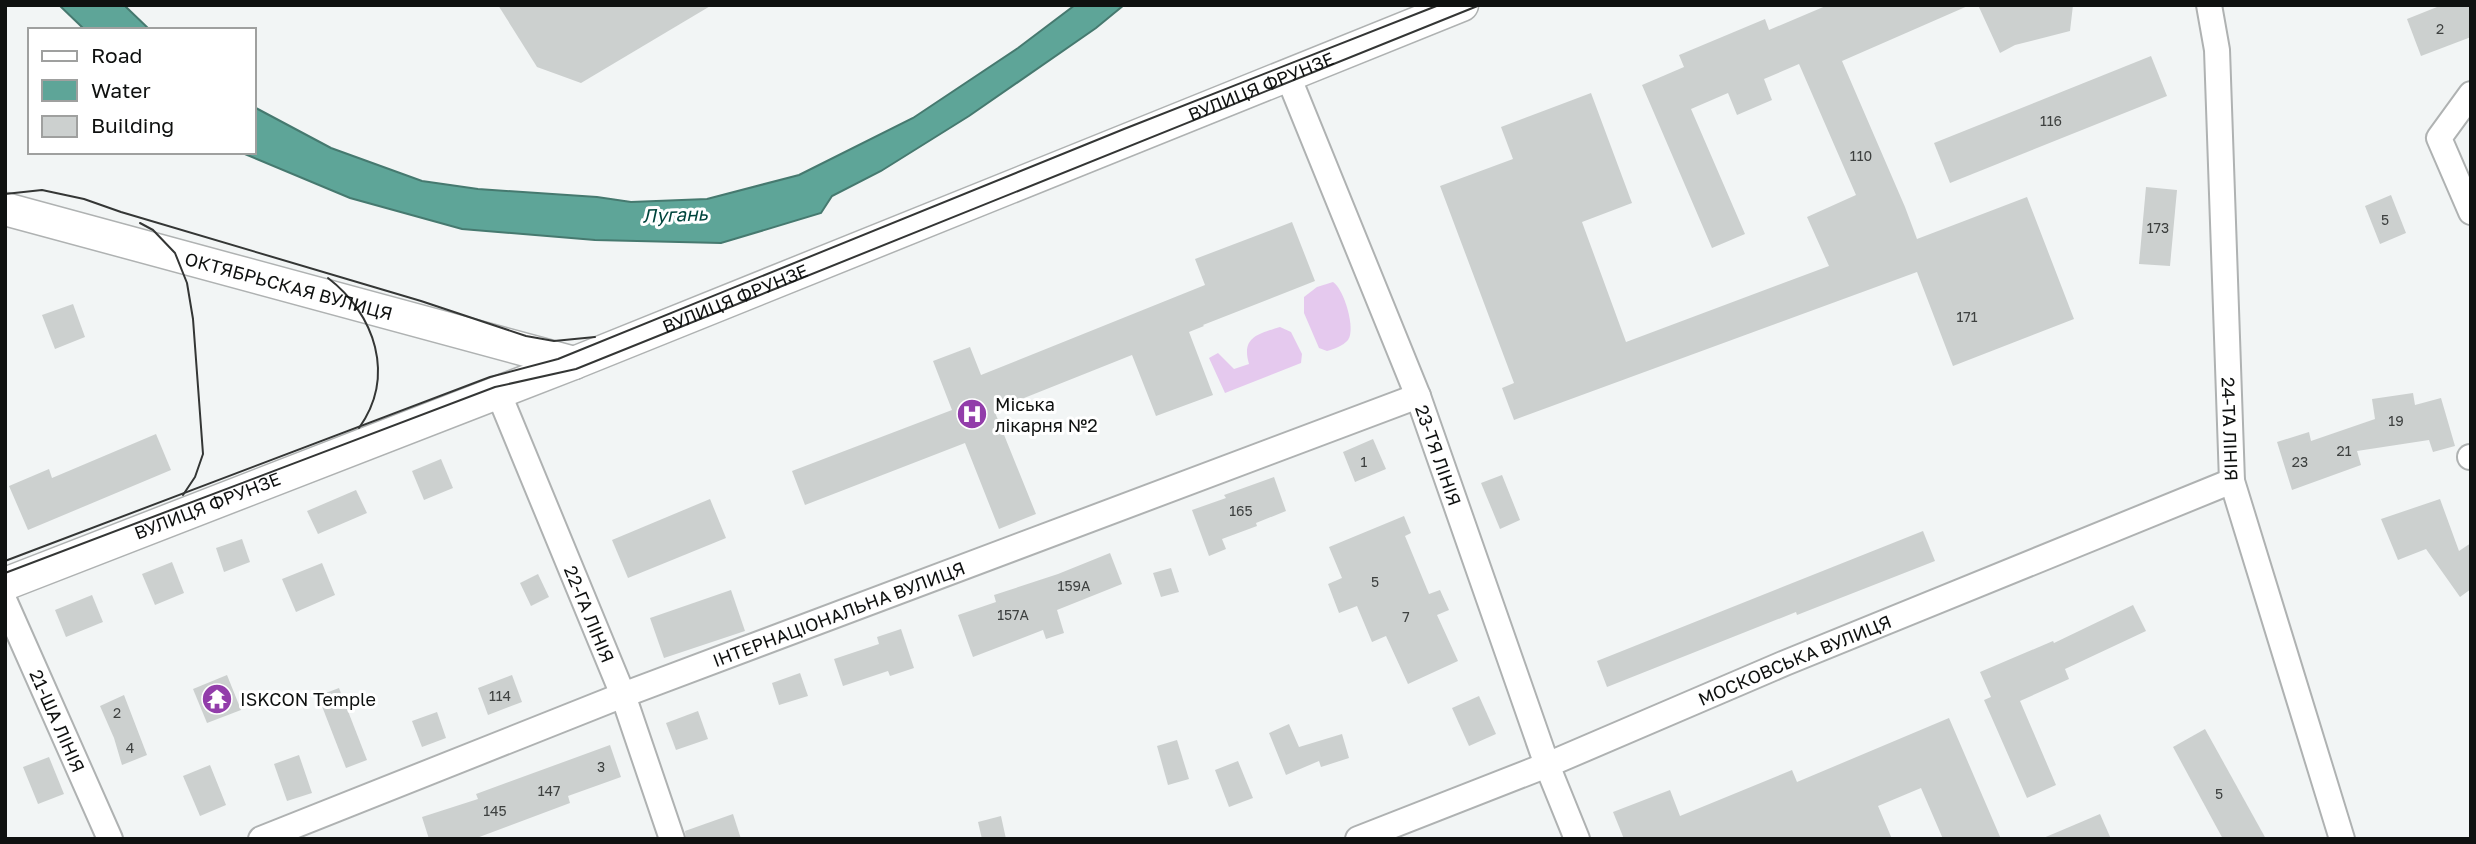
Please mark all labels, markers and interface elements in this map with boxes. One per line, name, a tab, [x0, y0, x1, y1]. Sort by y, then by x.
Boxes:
house number: 2	[2436, 20, 2444, 37]
legend	[28, 28, 256, 154]
text: Road	[91, 42, 142, 68]
street label: ВУЛИЦЯ ФРУНЗЕ	[1185, 47, 1337, 125]
text: Water	[91, 77, 151, 103]
text: Building	[91, 112, 174, 138]
house number: 116	[2040, 112, 2062, 129]
house number: 110	[1850, 147, 1872, 164]
water label: Лугань	[642, 201, 709, 227]
house number: 5	[2381, 211, 2389, 228]
house number: 173	[2147, 219, 2169, 236]
street label: ОКТЯБРЬСКАЯ ВУЛИЦЯ	[183, 247, 395, 324]
street label: ВУЛИЦЯ ФРУНЗЕ	[659, 259, 811, 337]
house number: 171	[1957, 308, 1978, 325]
street label: 24-ТА ЛІНІЯ	[2217, 377, 2243, 482]
place label: Міська лікарня №2	[995, 393, 1098, 436]
hospital icon: Міська лікарня №2	[955, 397, 989, 431]
street label: 23-ТЯ ЛІНІЯ	[1411, 402, 1466, 508]
house number: 19	[2388, 412, 2404, 429]
house number: 21	[2337, 442, 2352, 459]
house number: 1	[1361, 453, 1368, 470]
house number: 23	[2292, 453, 2308, 470]
street label: ВУЛИЦЯ ФРУНЗЕ	[131, 467, 284, 544]
house number: 165	[1229, 502, 1253, 519]
street label: ІНТЕРНАЦІОНАЛЬНА ВУЛИЦЯ	[709, 556, 968, 671]
street label: 22-ГА ЛІНІЯ	[560, 562, 619, 666]
house number: 5	[1371, 573, 1379, 590]
house number: 159А	[1058, 577, 1091, 594]
house number: 157А	[997, 606, 1029, 623]
house number: 7	[1402, 608, 1410, 625]
street label: МОСКОВСЬКА ВУЛИЦЯ	[1695, 610, 1894, 710]
street label: 21-ША ЛІНІЯ	[25, 666, 90, 776]
temple icon: ISKCON Temple	[200, 682, 234, 716]
house number: 114	[489, 687, 511, 704]
place label: ISKCON Temple	[240, 688, 376, 710]
house number: 2	[113, 704, 121, 721]
house number: 4	[126, 739, 134, 756]
house number: 3	[597, 758, 605, 775]
house number: 147	[538, 782, 560, 799]
house number: 5	[2215, 785, 2223, 802]
house number: 145	[483, 802, 507, 819]

